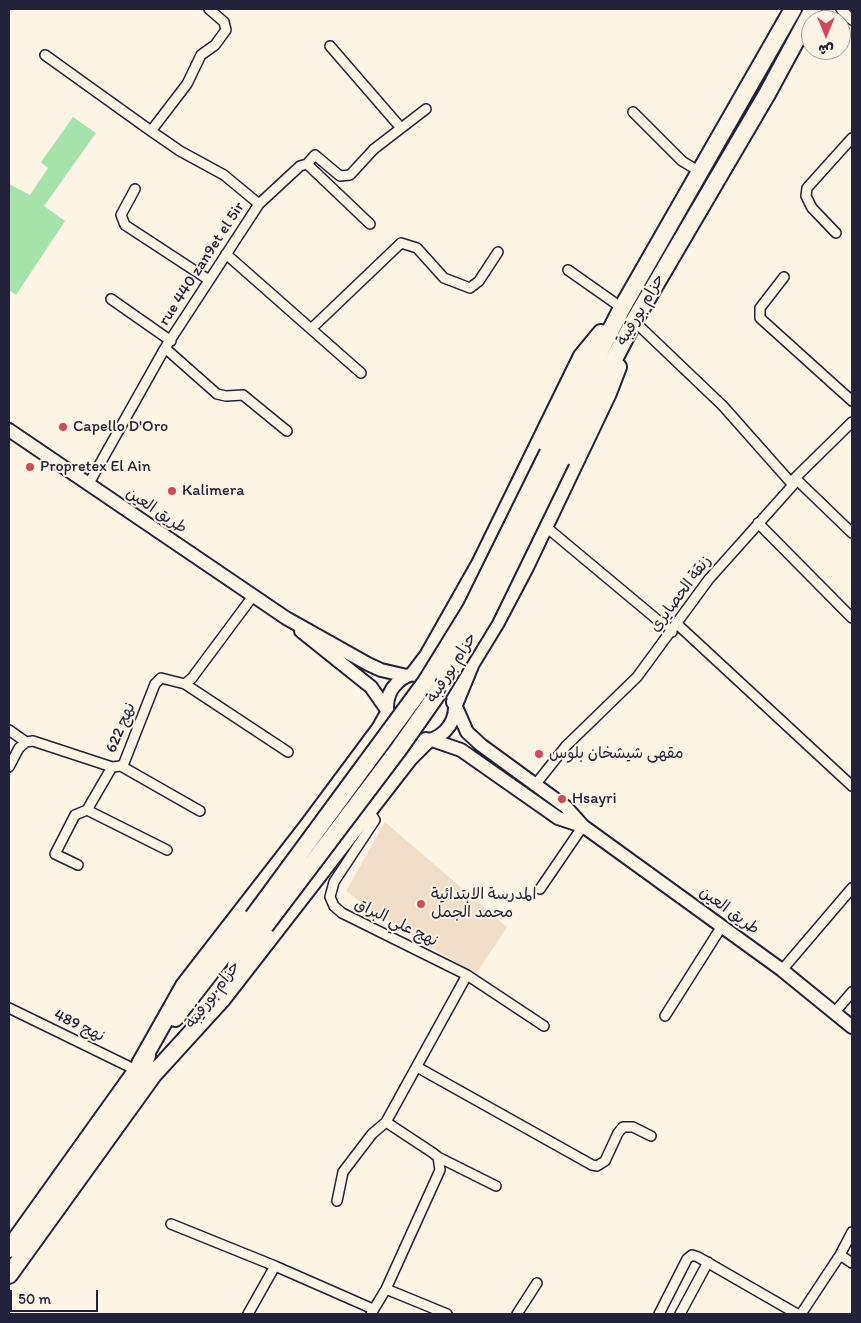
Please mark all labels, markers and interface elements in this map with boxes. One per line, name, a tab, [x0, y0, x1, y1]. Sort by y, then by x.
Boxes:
north arrow	[801, 10, 851, 60]
text: ش	[818, 41, 834, 58]
street label: rue 440 zan9et el 5ir	[155, 199, 249, 329]
street label: حزام بورقيبة	[613, 271, 669, 349]
place label: Capello D'Oro	[73, 417, 168, 437]
marker: Capello D'Oro	[57, 421, 69, 433]
place label: Propretex El Ain	[40, 457, 151, 477]
marker: Propretex El Ain	[24, 461, 36, 473]
place label: Kalimera	[182, 481, 244, 501]
street label: طريق العين	[122, 484, 190, 538]
marker: Kalimera	[166, 485, 178, 497]
street label: زنقة الحصايري	[646, 552, 716, 636]
street label: حزام بورقيبة	[423, 629, 481, 707]
street label: نهج 622	[102, 700, 140, 756]
place label: مقهى شيشخان بلوس	[549, 744, 683, 764]
marker: مقهى شيشخان بلوس	[533, 748, 545, 760]
place label: Hsayri	[572, 789, 616, 809]
marker: Hsayri	[556, 793, 568, 805]
street label: طريق العين	[695, 883, 763, 939]
place label: المدرسة الابتدائية محمد الجمل	[431, 885, 536, 923]
street label: نهج علي البراق	[351, 895, 441, 951]
marker: المدرسة الابتدائية محمد الجمل	[415, 898, 427, 910]
street label: حزام بورقيبة	[181, 957, 245, 1033]
street label: نهج 489	[50, 1006, 108, 1046]
scale bar	[12, 1280, 100, 1312]
text: 50 m	[18, 1290, 51, 1308]

